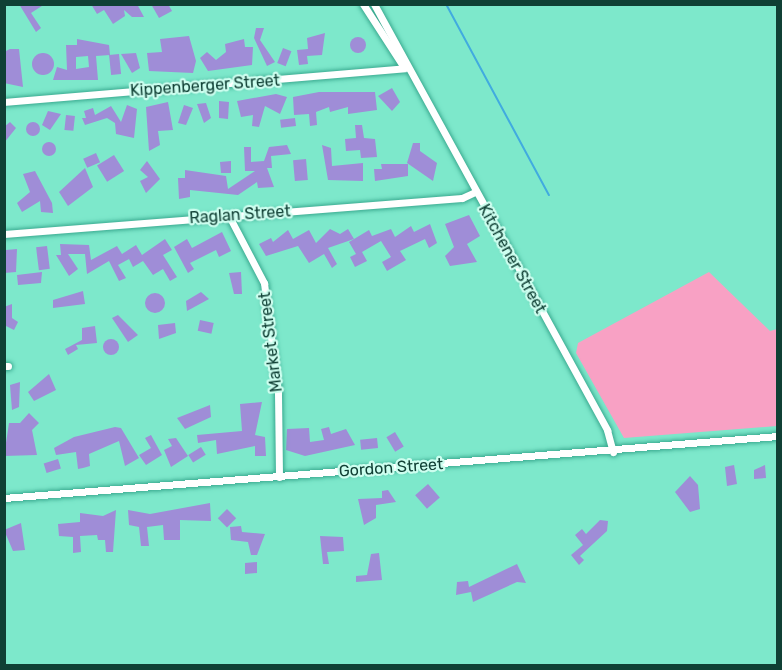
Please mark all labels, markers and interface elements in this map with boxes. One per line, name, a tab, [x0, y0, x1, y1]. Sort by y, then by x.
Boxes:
street label: Kippenberger Street	[129, 71, 281, 101]
street label: Kitchener Street	[474, 201, 550, 317]
street label: Raglan Street	[189, 202, 291, 228]
street label: Market Street	[255, 291, 287, 393]
street label: Gordon Street	[338, 455, 444, 481]

